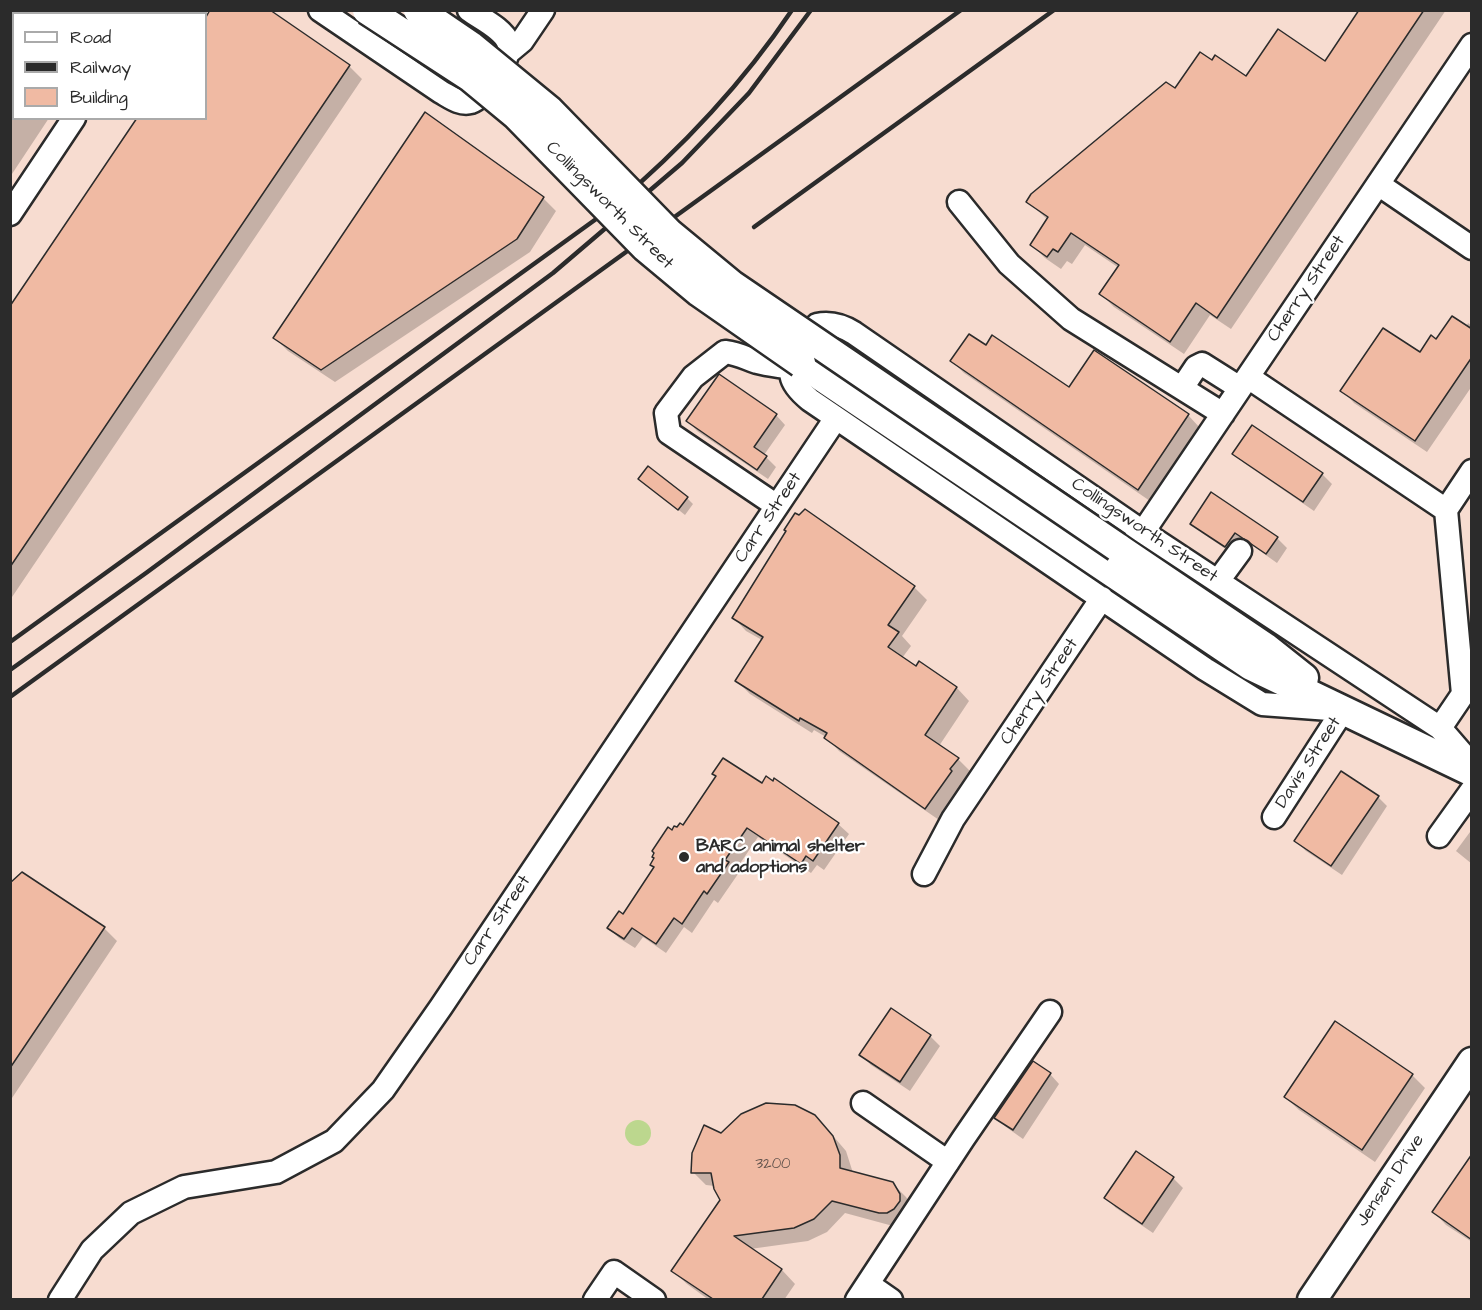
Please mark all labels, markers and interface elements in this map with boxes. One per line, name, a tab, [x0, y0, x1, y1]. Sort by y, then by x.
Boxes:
legend	[12, 12, 207, 120]
text: Road	[70, 25, 111, 50]
text: Railway	[70, 55, 131, 80]
text: Building	[70, 85, 128, 110]
street label: Collingsworth Street	[541, 138, 677, 274]
street label: Cherry Street	[1263, 232, 1351, 346]
street label: Carr Street	[731, 469, 807, 567]
street label: Collingsworth Street	[1067, 474, 1221, 588]
street label: Cherry Street	[996, 635, 1084, 749]
street label: Davis Street	[1271, 713, 1347, 813]
place label: BARC animal shelter and adoptions	[696, 836, 865, 878]
marker: BARC animal shelter and adoptions	[677, 850, 691, 864]
street label: Carr Street	[460, 872, 536, 970]
street label: Jensen Drive	[1352, 1131, 1430, 1231]
house number: 3200	[755, 1156, 791, 1174]

